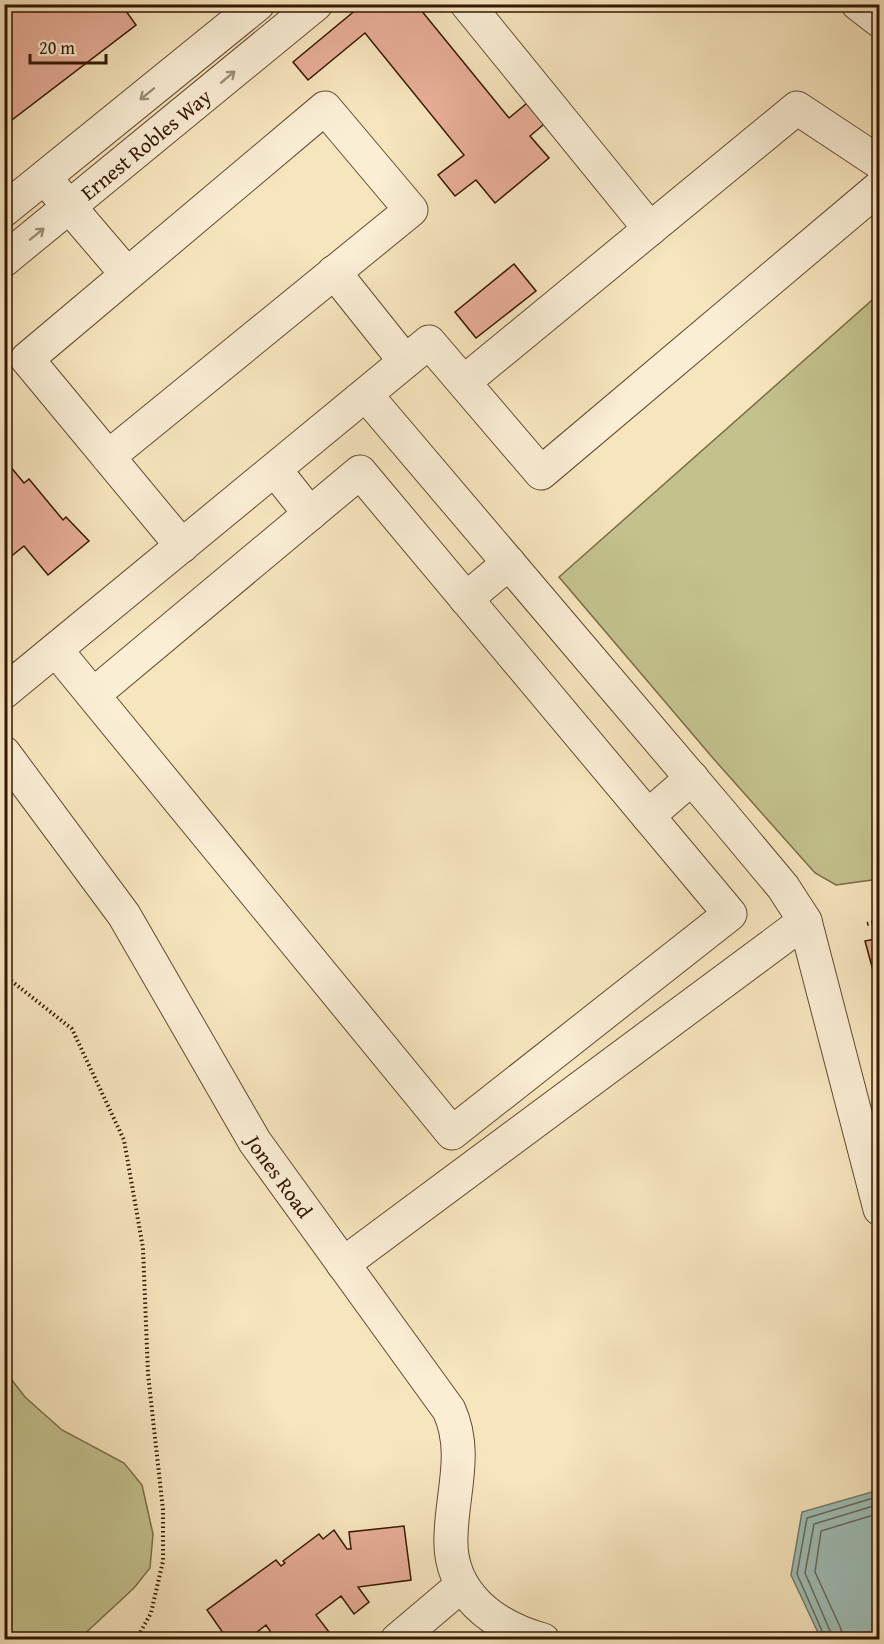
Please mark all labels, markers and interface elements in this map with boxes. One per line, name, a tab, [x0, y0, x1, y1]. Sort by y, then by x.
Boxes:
scale bar	[30, 27, 106, 65]
text: 20 m	[39, 34, 75, 61]
one-way arrow	[220, 70, 236, 83]
street label: Ernest Robles Way	[73, 80, 218, 207]
one-way arrow	[139, 88, 155, 101]
one-way arrow	[29, 227, 45, 240]
street label: Jones Road	[237, 1127, 321, 1225]

